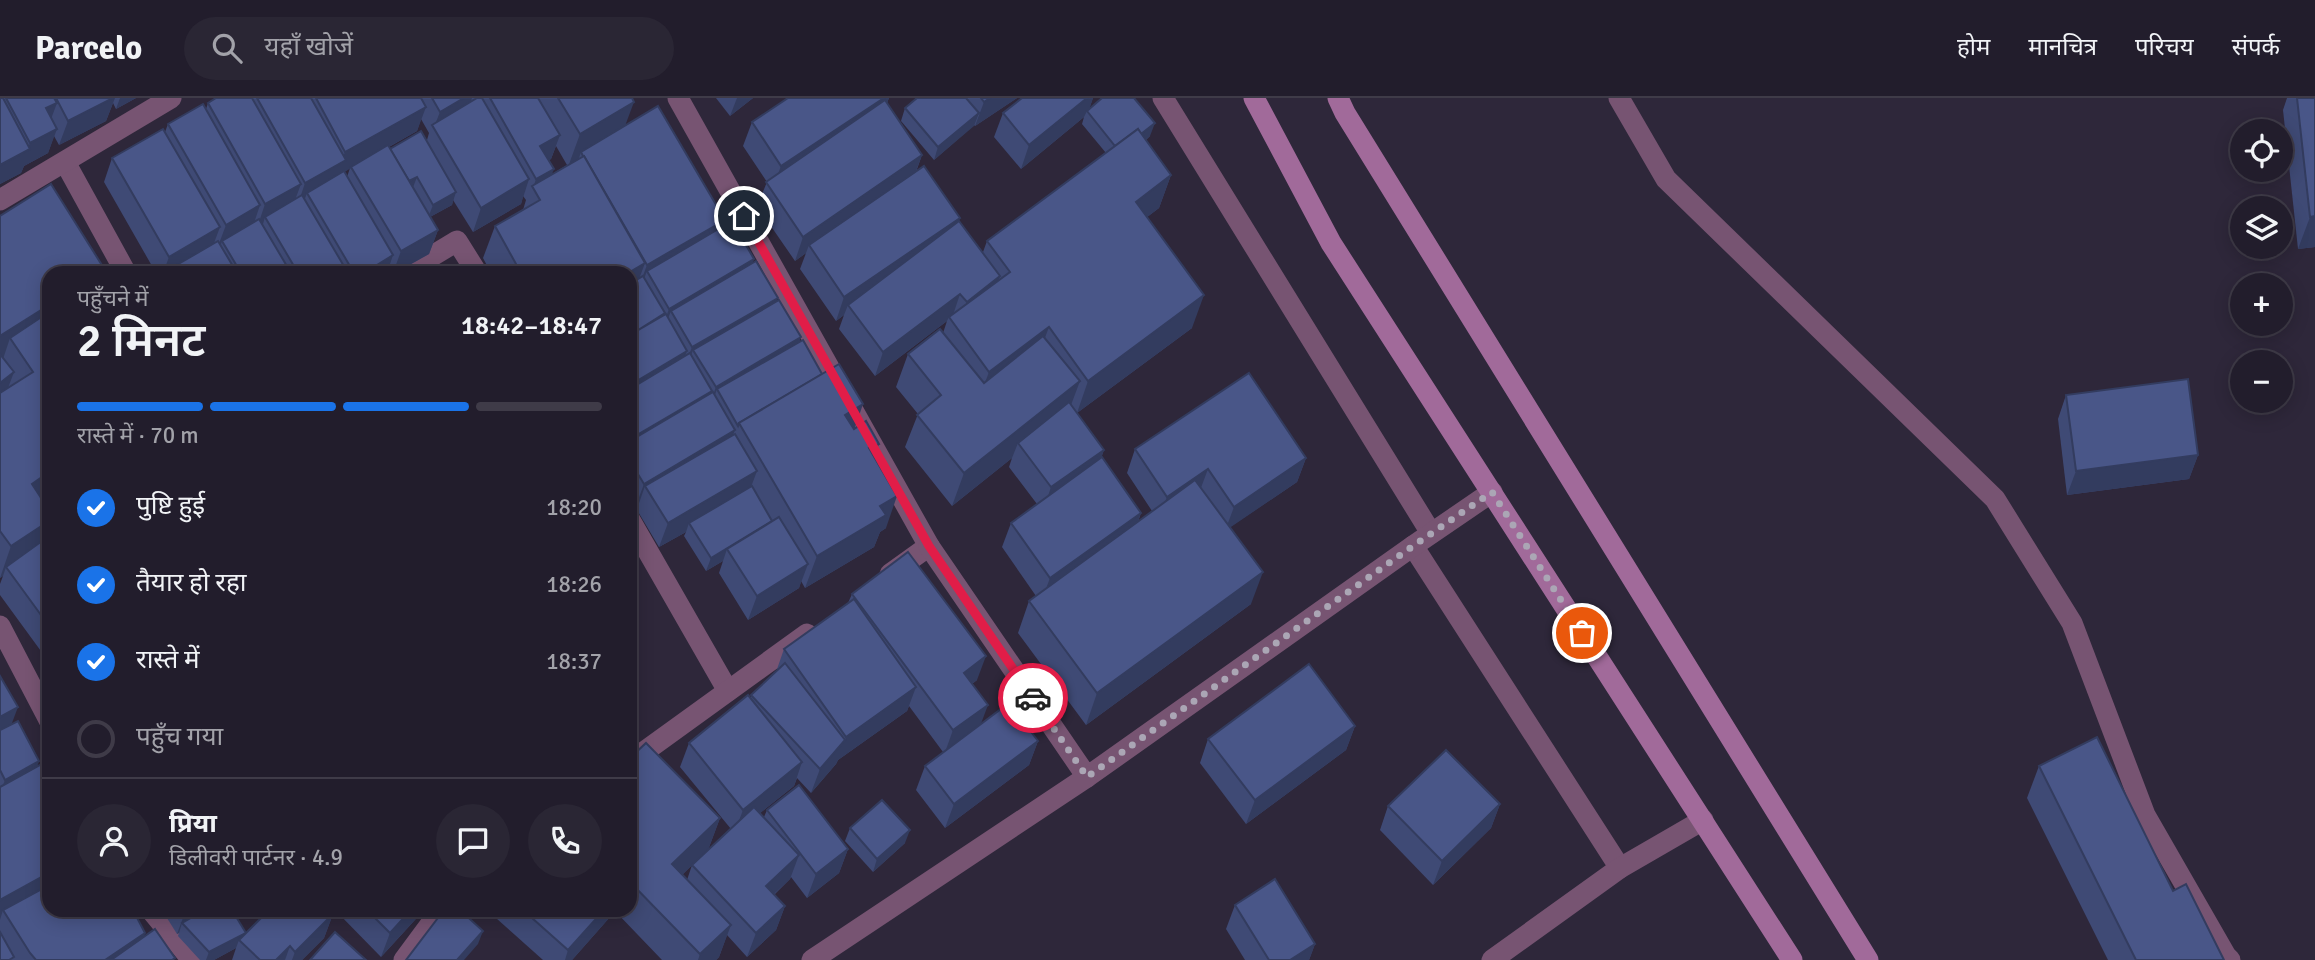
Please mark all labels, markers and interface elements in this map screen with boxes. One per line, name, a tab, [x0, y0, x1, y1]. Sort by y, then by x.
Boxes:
search box	[184, 17, 674, 80]
text: Parcelo	[35, 28, 142, 69]
icon: search	[208, 29, 246, 67]
text: यहाँ खोजें	[264, 31, 353, 63]
text: होम	[1957, 32, 1990, 62]
text: मानचित्र	[2028, 32, 2097, 62]
text: परिचय	[2135, 32, 2194, 62]
text: संपर्क	[2232, 32, 2280, 62]
map controls	[2230, 119, 2293, 413]
button: locate	[2230, 119, 2293, 182]
pin	[714, 186, 774, 246]
button: layers	[2230, 196, 2293, 259]
icon: home	[725, 197, 763, 235]
button: +	[2230, 273, 2293, 336]
text: पहुँचने में	[77, 284, 148, 313]
text: 18:42–18:47	[461, 310, 602, 342]
text: 2 मिनट	[77, 313, 205, 369]
button: −	[2230, 350, 2293, 413]
text: रास्ते में · 70 m	[77, 421, 199, 450]
icon: check	[77, 489, 115, 527]
text: पुष्टि हुई	[136, 490, 205, 522]
text: 18:20	[546, 493, 602, 522]
icon: check	[77, 566, 115, 604]
text: तैयार हो रहा	[136, 567, 246, 599]
text: 18:26	[546, 570, 602, 599]
pin	[1552, 603, 1612, 663]
icon: bag	[1563, 614, 1601, 652]
icon: check	[77, 643, 115, 681]
text: रास्ते में	[136, 644, 200, 676]
text: 18:37	[546, 647, 602, 676]
courier	[998, 663, 1068, 733]
icon: car	[1014, 679, 1052, 717]
text: पहुँच गया	[136, 721, 223, 753]
button: person	[77, 804, 151, 878]
button: chat	[436, 804, 510, 878]
button: phone	[528, 804, 602, 878]
text: प्रिया	[169, 808, 217, 840]
text: डिलीवरी पार्टनर · 4.9	[169, 843, 343, 872]

